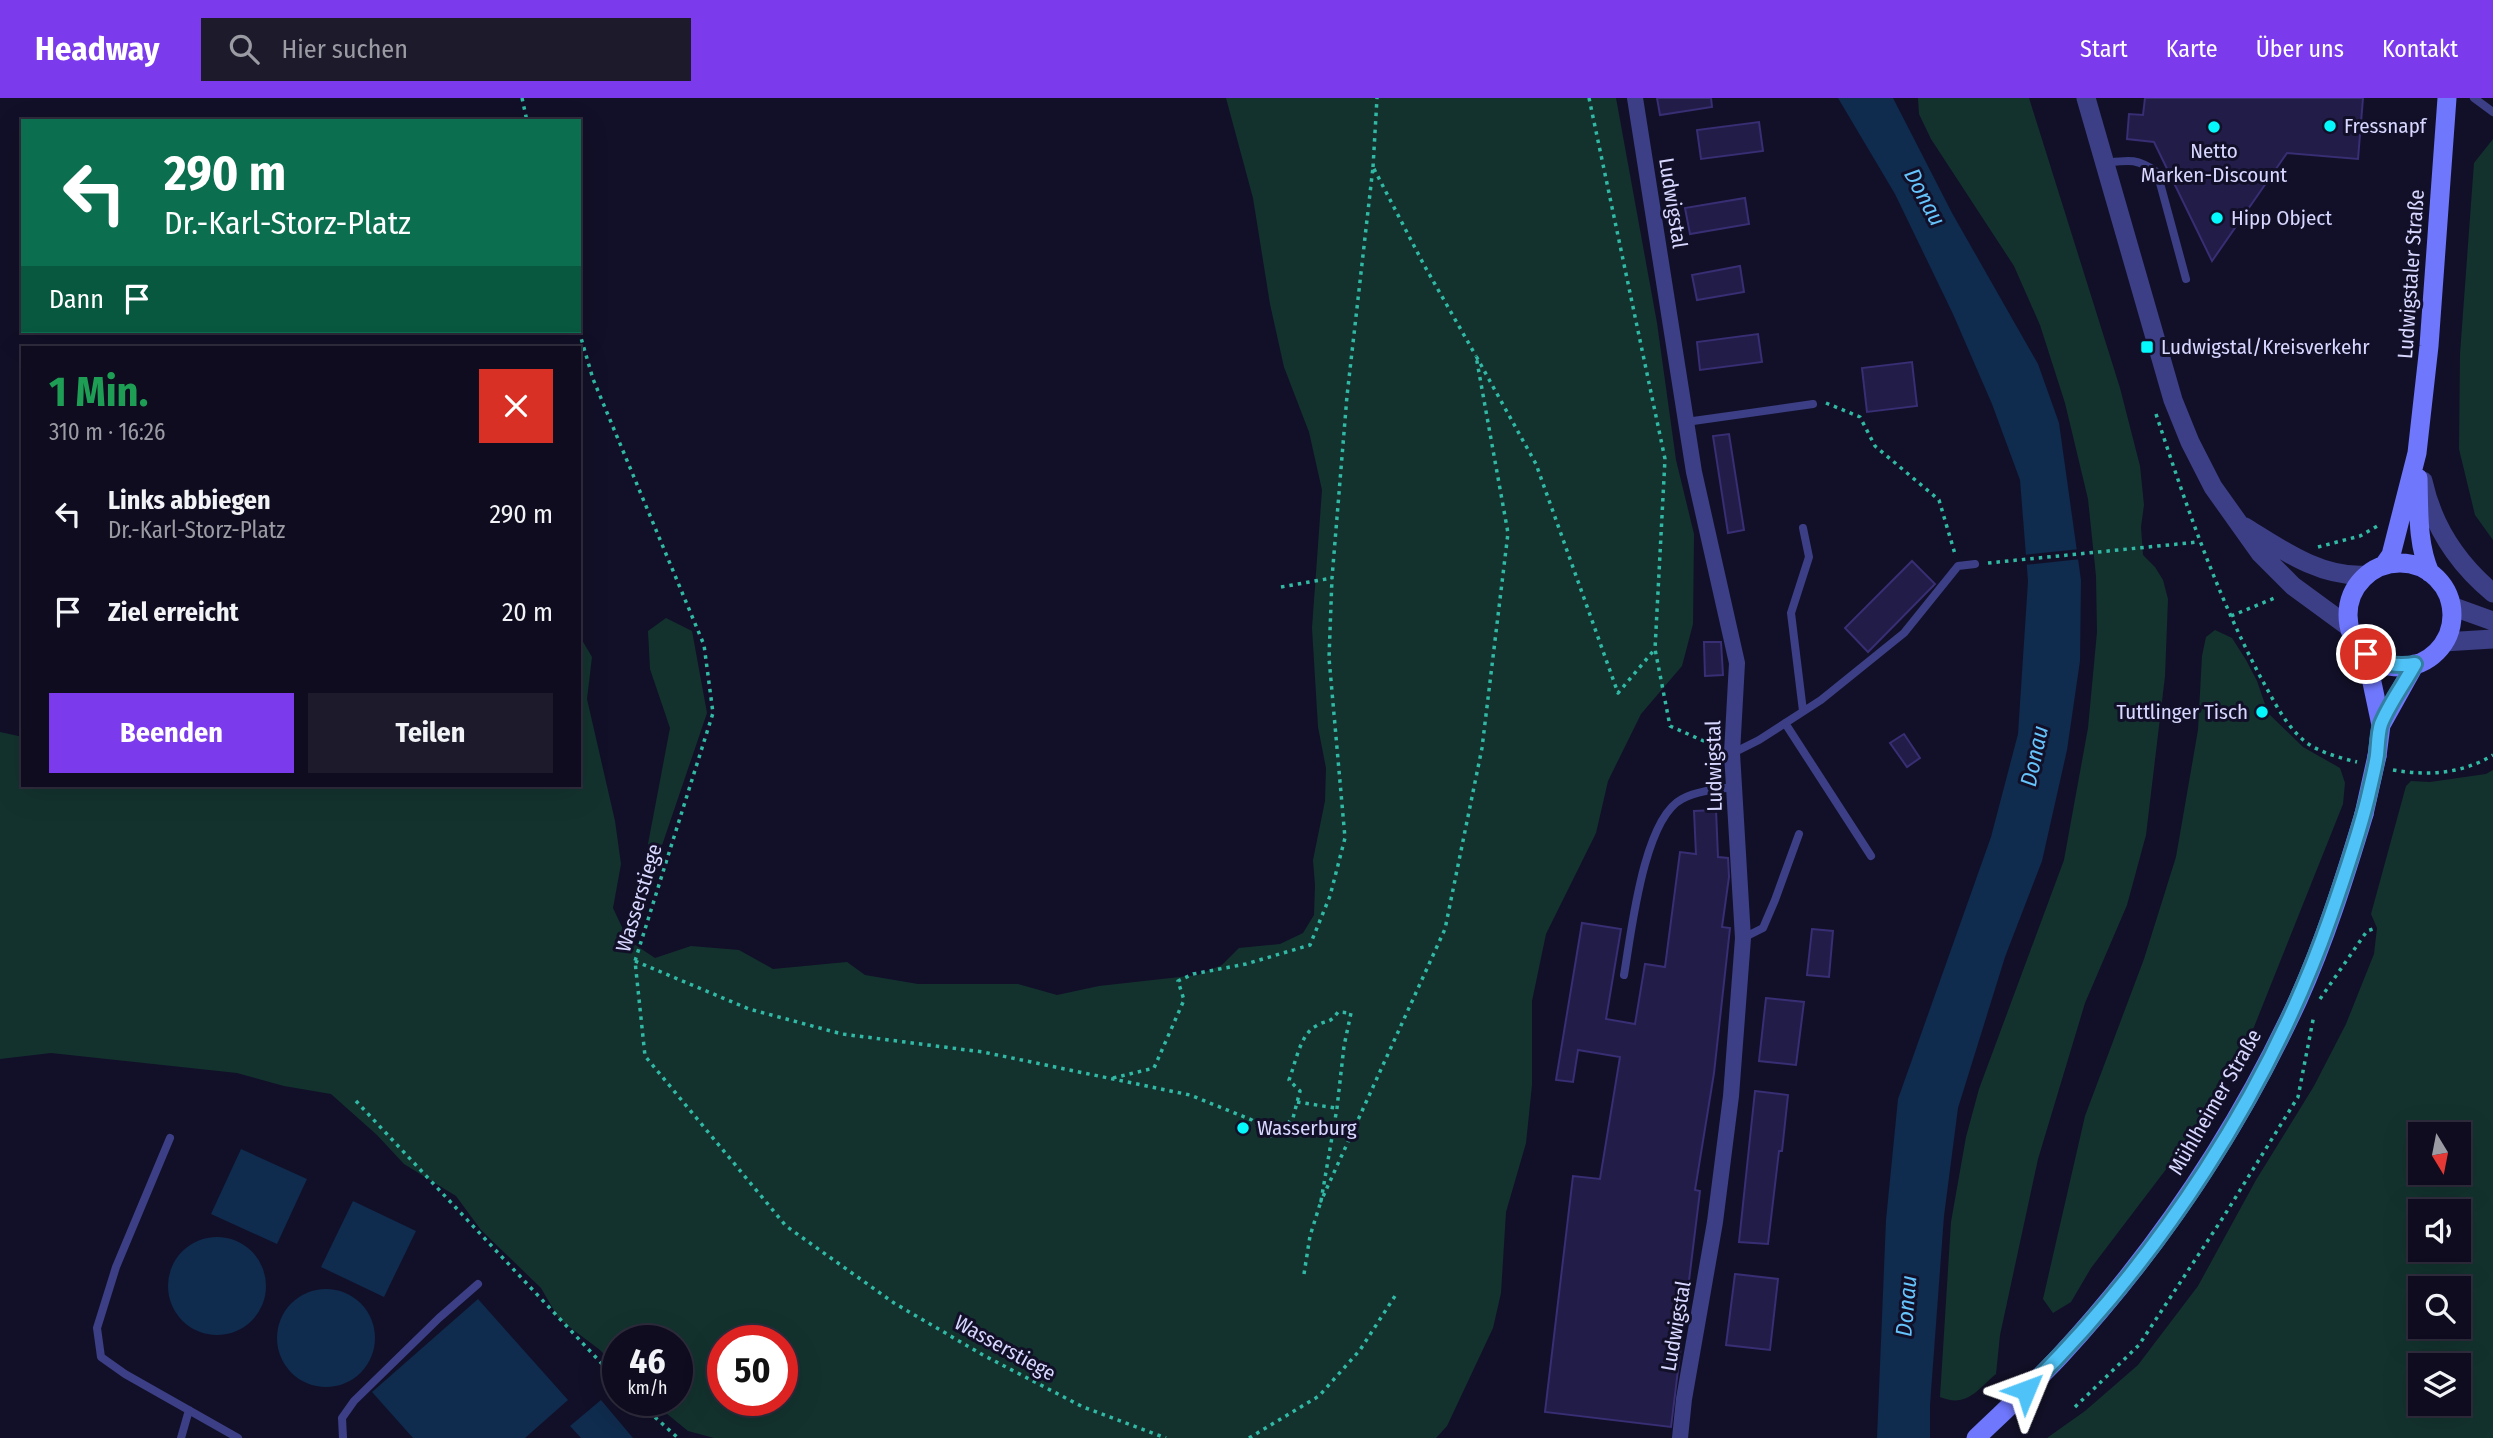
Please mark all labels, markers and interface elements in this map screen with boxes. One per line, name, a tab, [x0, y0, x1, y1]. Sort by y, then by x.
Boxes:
search box	[201, 18, 691, 81]
text: Headway	[35, 29, 159, 69]
icon: search	[225, 30, 263, 68]
text: Hier suchen	[281, 34, 408, 65]
text: Start	[2080, 35, 2128, 63]
text: Karte	[2166, 35, 2218, 63]
text: Über uns	[2256, 35, 2344, 63]
text: Kontakt	[2382, 35, 2458, 63]
place label: Fressnapf	[2344, 113, 2428, 139]
marker: Fressnapf	[2322, 118, 2338, 134]
marker: Netto Marken-Discount	[2206, 119, 2222, 135]
place label: Netto Marken-Discount	[2141, 138, 2287, 188]
text: 290 m	[164, 144, 286, 203]
icon: left	[49, 147, 140, 238]
street label: Ludwigstal	[1653, 156, 1693, 251]
water label: Donau	[1898, 163, 1952, 231]
street label: Ludwigstaler Straße	[2392, 188, 2430, 360]
text: Dr.-Karl-Storz-Platz	[164, 204, 411, 242]
place label: Hipp Object	[2231, 205, 2332, 231]
marker: Hipp Object	[2209, 210, 2225, 226]
icon: arrive	[118, 280, 156, 318]
text: Dann	[49, 284, 104, 315]
place label: Ludwigstal/Kreisverkehr	[2161, 334, 2370, 360]
marker: Ludwigstal/Kreisverkehr	[2139, 339, 2155, 355]
text: 1 Min.	[49, 367, 148, 417]
button: close	[479, 369, 553, 443]
text: 310 m · 16:26	[49, 418, 165, 446]
text: Links abbiegen	[108, 485, 271, 516]
icon: left	[49, 495, 87, 533]
text: 290 m	[489, 499, 553, 530]
text: Dr.-Karl-Storz-Platz	[108, 516, 285, 544]
icon: arrive	[49, 593, 87, 631]
text: Ziel erreicht	[108, 597, 239, 628]
text: 20 m	[502, 597, 553, 628]
pin	[2336, 624, 2396, 684]
icon: arrive	[2347, 635, 2385, 673]
button: Beenden	[49, 693, 294, 773]
button: Teilen	[308, 693, 553, 773]
place label: Tuttlinger Tisch	[2116, 699, 2248, 725]
marker: Tuttlinger Tisch	[2254, 704, 2270, 720]
street label: Ludwigstal	[1700, 720, 1728, 812]
water label: Donau	[2014, 723, 2054, 789]
street label: Wasserstiege	[610, 841, 668, 955]
street label: Mühlheimer Straße	[2163, 1025, 2267, 1179]
place label: Wasserburg	[1257, 1115, 1357, 1141]
marker: Wasserburg	[1235, 1120, 1251, 1136]
north arrow	[2408, 1122, 2471, 1185]
map controls	[2408, 1122, 2471, 1416]
button: sound	[2408, 1199, 2471, 1262]
water label: Donau	[1889, 1274, 1923, 1338]
button: search	[2408, 1276, 2471, 1339]
street label: Ludwigstal	[1655, 1278, 1697, 1373]
street label: Wasserstiege	[950, 1310, 1060, 1386]
speed limit sign: 50	[707, 1325, 798, 1416]
text: 46	[629, 1340, 666, 1382]
position arrow	[1989, 1353, 2063, 1427]
button: layers	[2408, 1353, 2471, 1416]
text: km/h	[627, 1377, 668, 1399]

